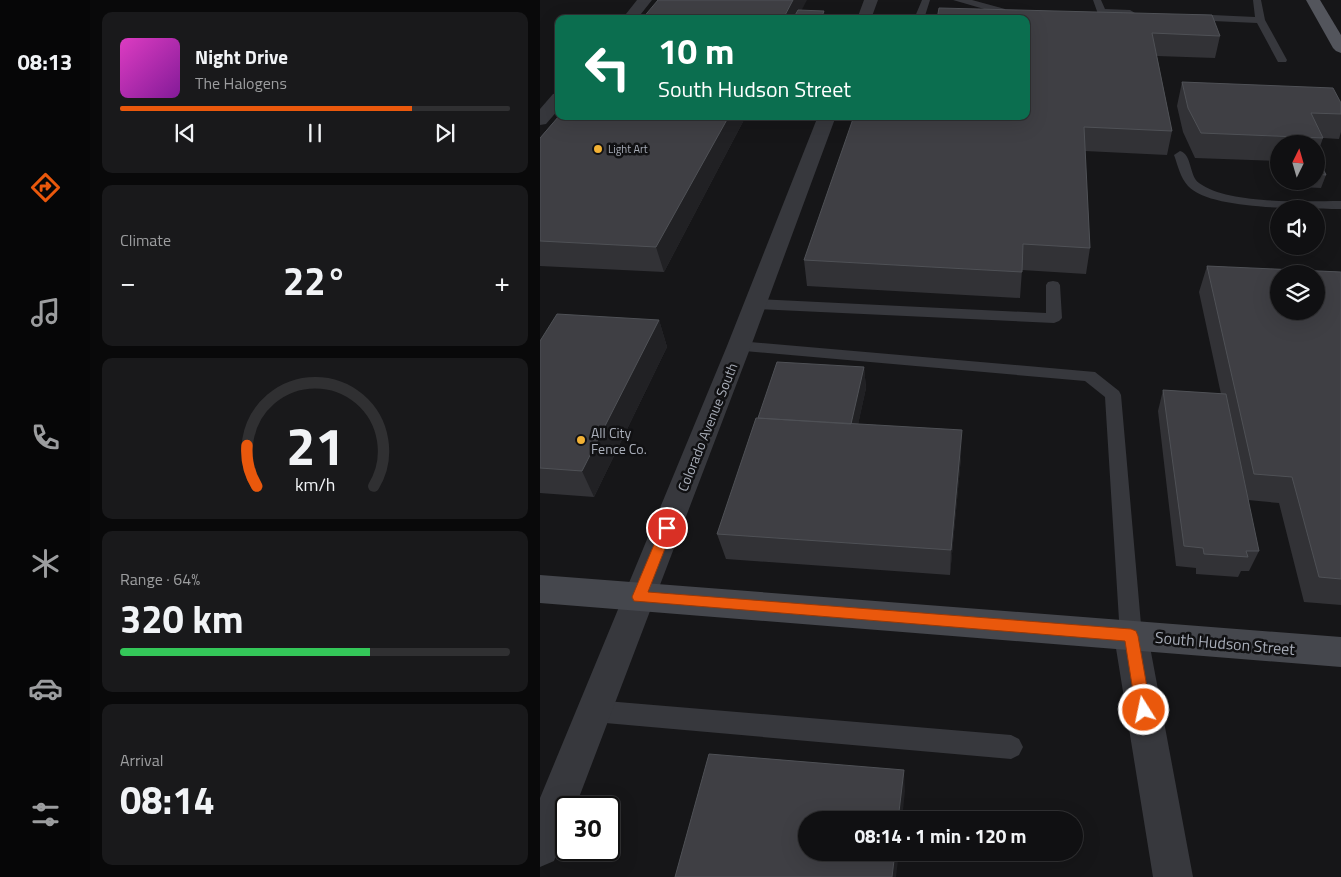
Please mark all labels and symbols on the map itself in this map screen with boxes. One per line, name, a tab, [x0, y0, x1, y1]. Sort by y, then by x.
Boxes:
north arrow	[1270, 135, 1325, 190]
place label: Light Art	[608, 141, 648, 157]
marker: Light Art	[592, 143, 604, 155]
street label: Colorado Avenue South	[672, 360, 742, 494]
place label: All City Fence Co.	[591, 422, 647, 459]
marker: All City Fence Co.	[575, 434, 587, 446]
pin	[646, 507, 688, 549]
street label: South Hudson Street	[1154, 625, 1296, 661]
position arrow	[1117, 683, 1169, 735]
speed limit sign: 30	[555, 796, 620, 861]

